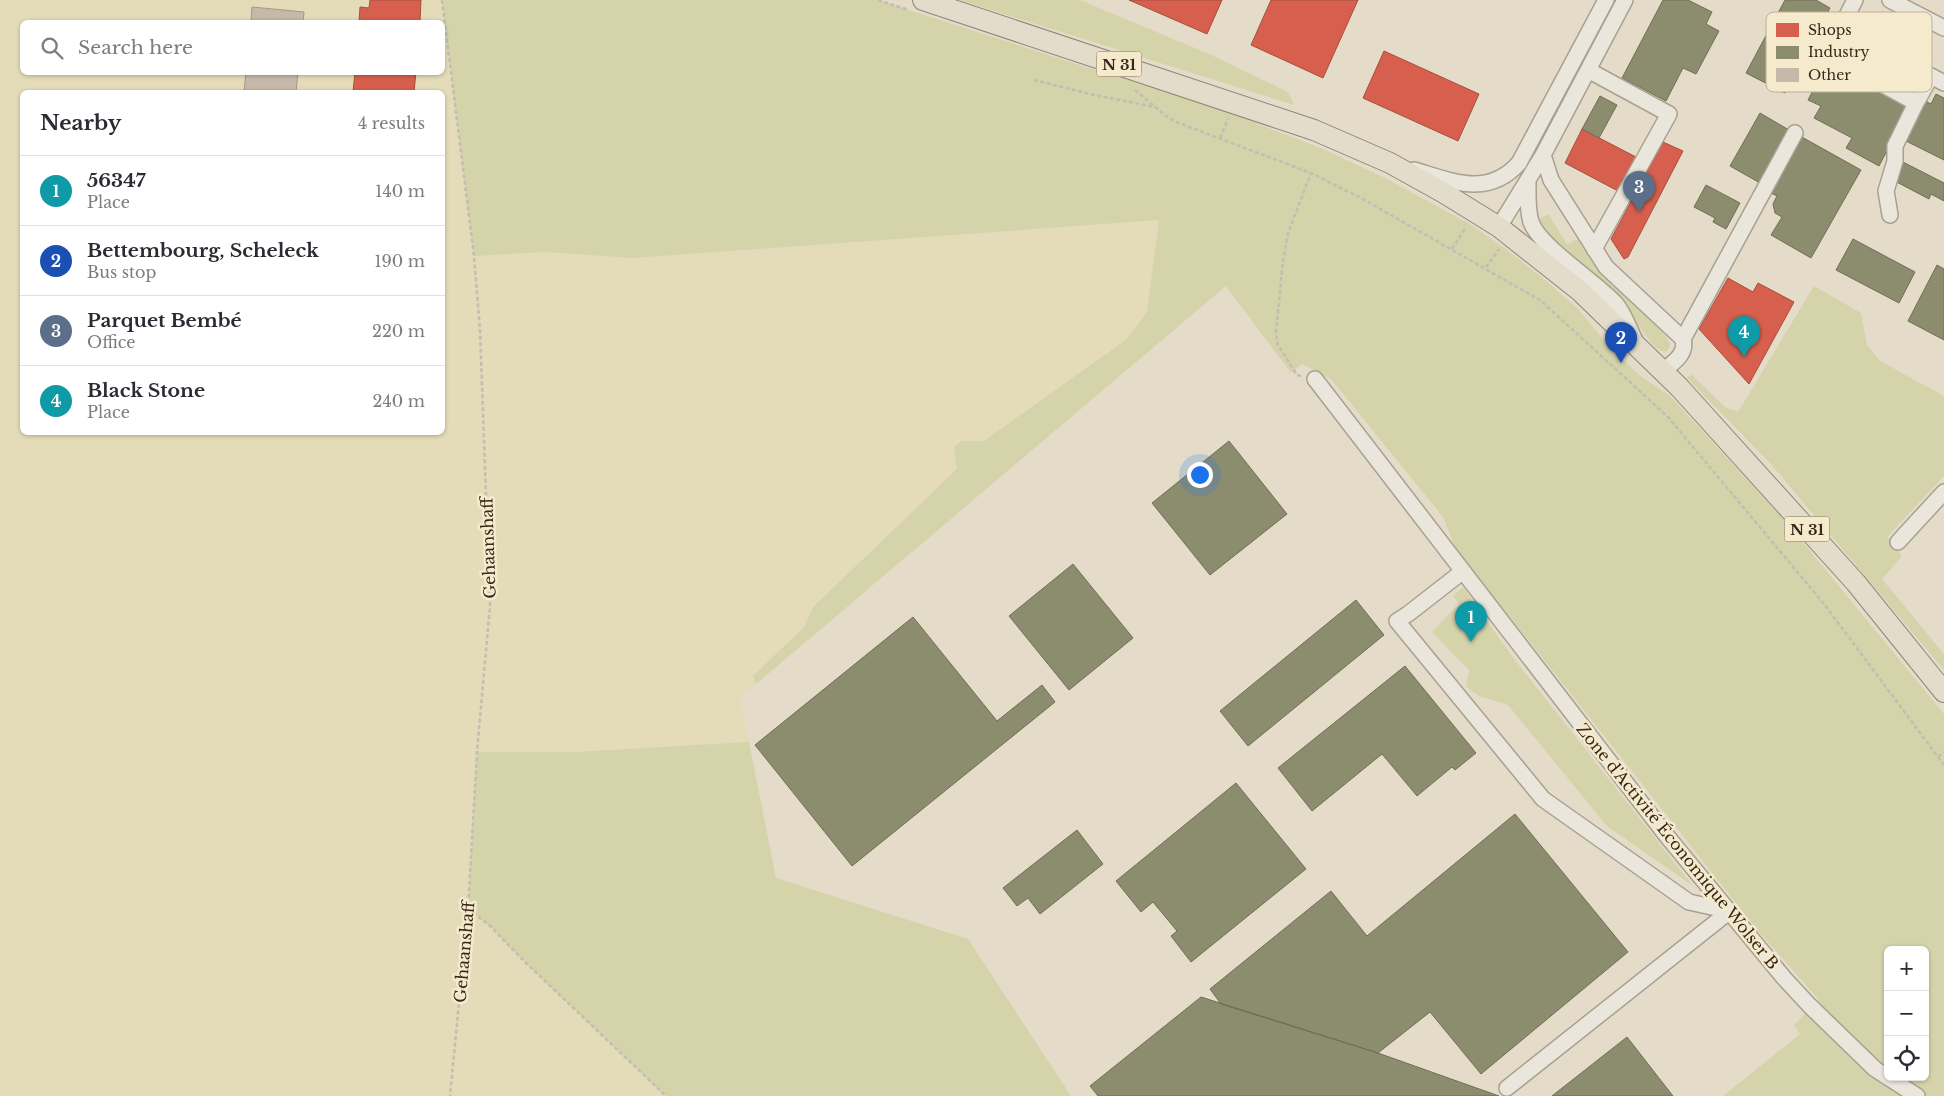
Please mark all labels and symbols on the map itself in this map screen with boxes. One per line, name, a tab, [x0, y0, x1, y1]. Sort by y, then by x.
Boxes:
legend	[1766, 12, 1932, 92]
text: Shops	[1808, 21, 1852, 39]
text: Industry	[1808, 43, 1870, 61]
road number: N 31	[1096, 52, 1142, 76]
text: Other	[1808, 66, 1851, 84]
pin: 3	[1623, 171, 1655, 212]
pin: 4	[1728, 316, 1760, 357]
pin: 2	[1605, 322, 1637, 363]
your location	[1187, 462, 1213, 488]
street label: Gehaanshaff	[476, 495, 500, 599]
road number: N 31	[1784, 516, 1830, 542]
pin: 1	[1455, 601, 1487, 642]
street label: Zone d'Activité Économique Wolser B	[1572, 719, 1784, 973]
street label: Gehaanshaff	[450, 898, 479, 1004]

